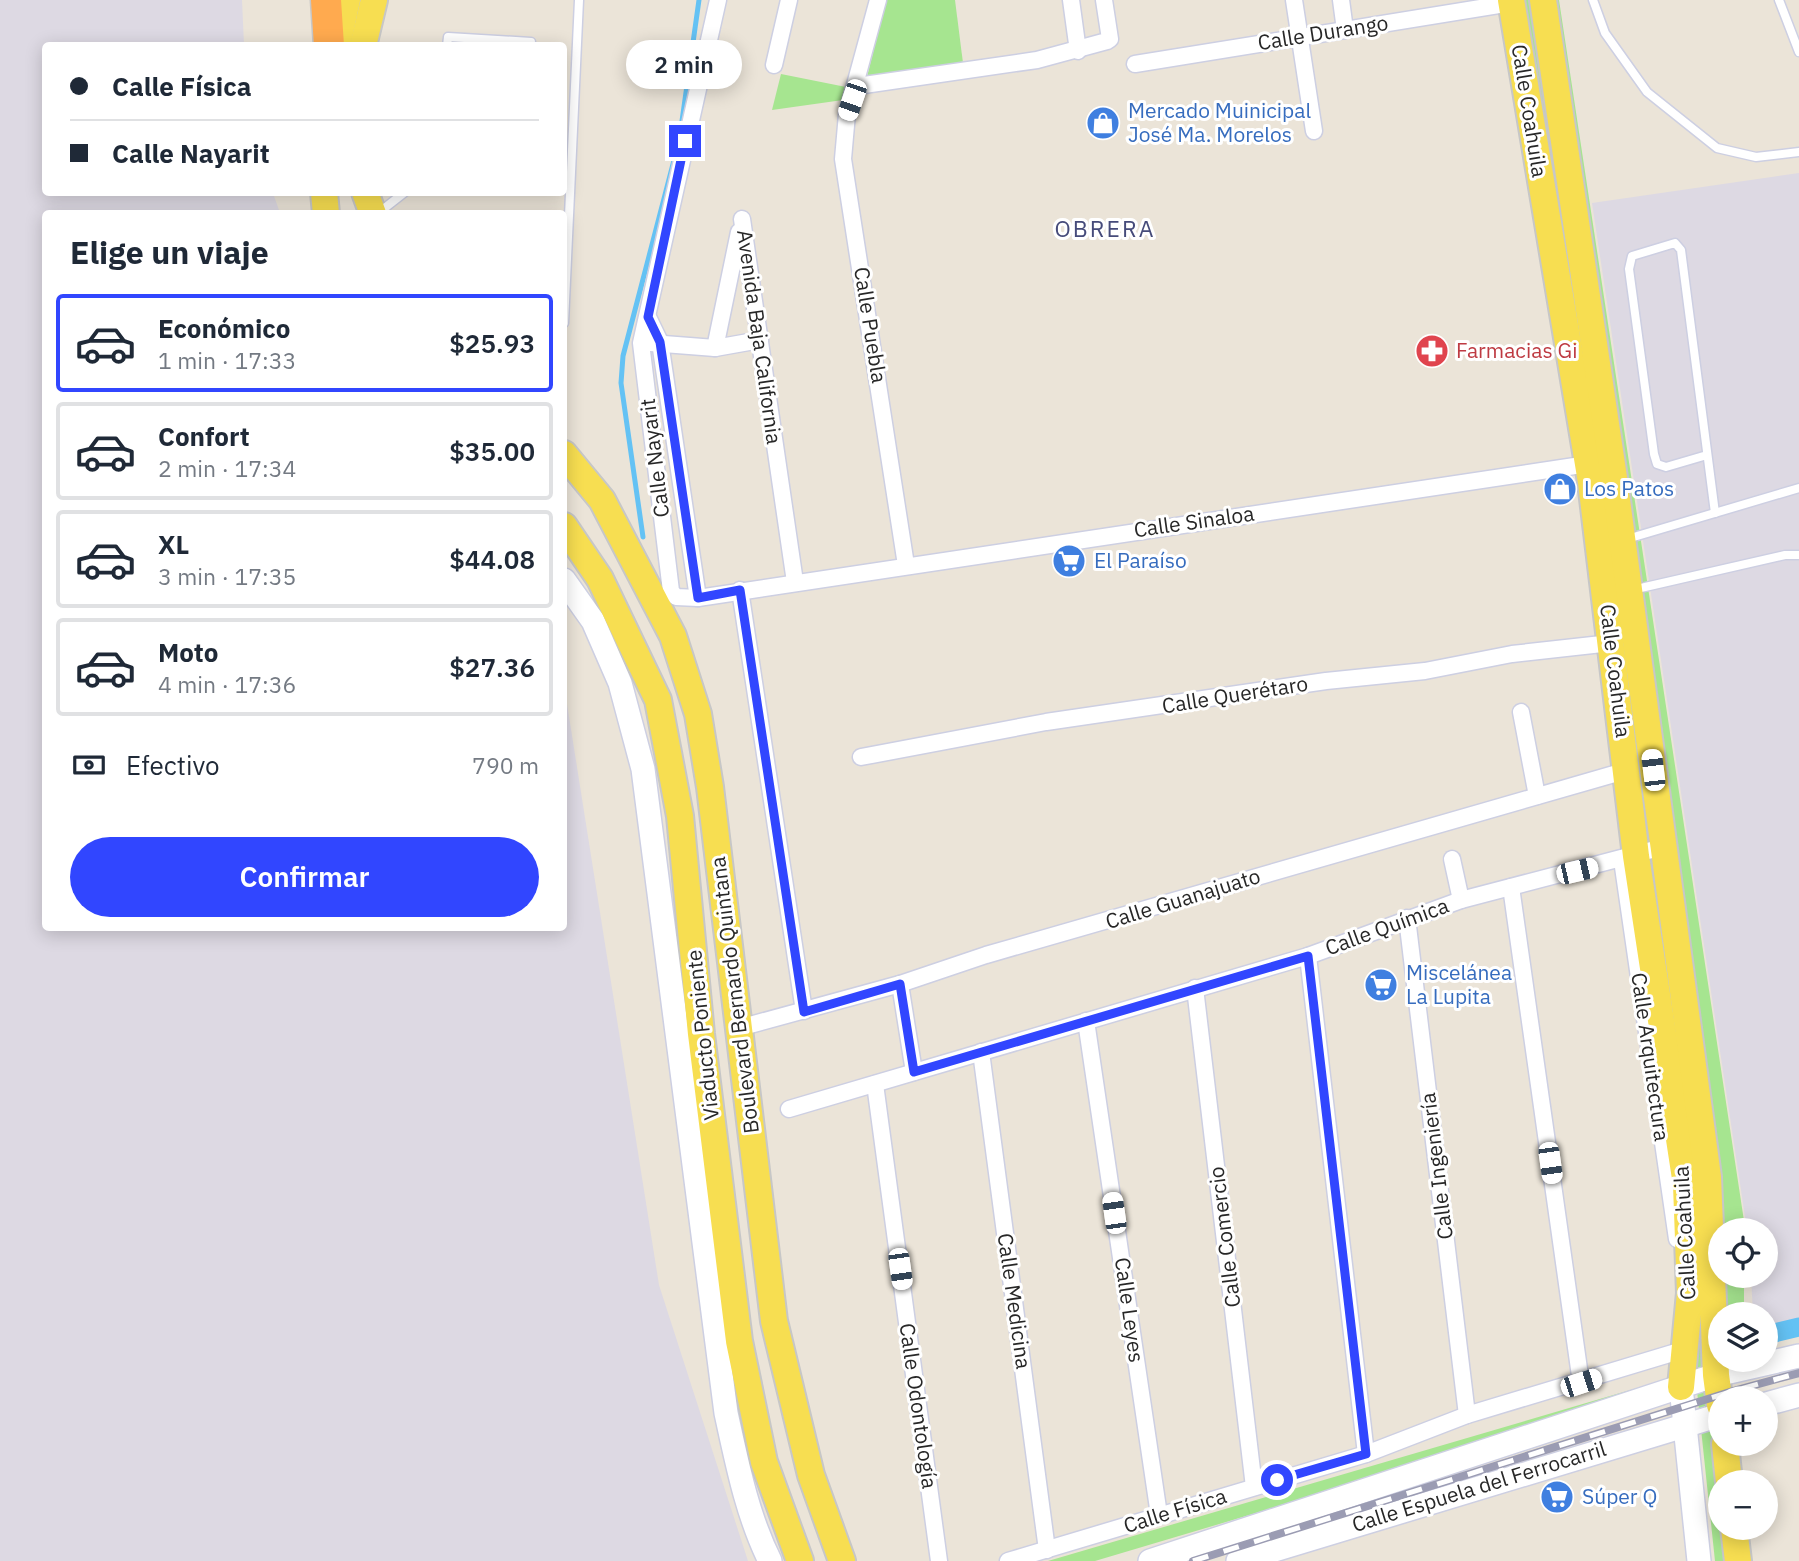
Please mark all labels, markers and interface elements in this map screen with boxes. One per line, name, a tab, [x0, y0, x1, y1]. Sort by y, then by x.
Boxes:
street label: Calle Durango	[1256, 8, 1390, 56]
callout: 2 min	[627, 40, 743, 88]
street label: Calle Coahuila	[1506, 42, 1554, 179]
text: 2 min	[654, 49, 714, 79]
text: Calle Física	[112, 69, 251, 103]
car	[836, 77, 869, 123]
place label: Mercado Muinicipal José Ma. Morelos	[1128, 96, 1311, 148]
shop icon: Mercado Muinicipal José Ma. Morelos	[1084, 104, 1122, 142]
route end	[669, 125, 701, 157]
text: Calle Nayarit	[112, 136, 270, 170]
district label: OBRERA	[1055, 213, 1155, 243]
street label: Avenida Baja California	[731, 228, 789, 446]
text: Elige un viaje	[70, 231, 269, 273]
street label: Calle Puebla	[848, 265, 894, 385]
text: Económico	[158, 311, 290, 345]
icon: car	[74, 312, 137, 375]
text: $25.93	[449, 326, 535, 360]
pharmacy icon: Farmacias Gi	[1413, 332, 1451, 370]
place label: Farmacias Gi	[1456, 336, 1577, 364]
text: 1 min · 17:33	[158, 345, 296, 375]
street label: Calle Nayarit	[633, 397, 675, 519]
text: Confort	[158, 419, 250, 453]
icon: car	[74, 420, 137, 483]
text: $35.00	[449, 434, 535, 468]
text: 2 min · 17:34	[158, 453, 296, 483]
shop icon: Los Patos	[1541, 470, 1579, 508]
place label: Los Patos	[1584, 474, 1674, 502]
street label: Calle Sinaloa	[1132, 499, 1256, 543]
text: XL	[158, 527, 189, 561]
icon: car	[74, 528, 137, 591]
text: $44.08	[449, 542, 535, 576]
supermarket icon: El Paraíso	[1050, 542, 1088, 580]
place label: El Paraíso	[1094, 546, 1187, 574]
text: 3 min · 17:35	[158, 561, 296, 591]
street label: Calle Coahuila	[1594, 603, 1638, 739]
text: Moto	[158, 635, 218, 669]
icon: car	[74, 636, 137, 699]
text: $27.36	[449, 650, 535, 684]
text: 4 min · 17:36	[158, 669, 296, 699]
street label: Calle Querétaro	[1160, 669, 1310, 719]
icon: cash	[70, 746, 108, 784]
text: Efectivo	[126, 748, 220, 782]
car	[1641, 748, 1666, 792]
text: 790 m	[472, 750, 539, 780]
button: Confirmar	[70, 837, 539, 917]
street label: Boulevard Bernardo Quintana	[703, 855, 765, 1135]
car	[1555, 856, 1600, 886]
street label: Calle Guanajuato	[1102, 861, 1263, 935]
street label: Calle Química	[1321, 891, 1452, 961]
street label: Viaducto Poniente	[679, 948, 725, 1122]
place label: Miscelánea La Lupita	[1406, 958, 1512, 1010]
supermarket icon: Miscelánea La Lupita	[1362, 966, 1400, 1004]
street label: Calle Arquitectura	[1625, 971, 1677, 1143]
street label: Calle Ingeniería	[1413, 1091, 1459, 1241]
car	[1537, 1141, 1564, 1185]
street label: Calle Comercio	[1201, 1165, 1247, 1309]
street label: Calle Coahuila	[1667, 1165, 1701, 1301]
car	[1101, 1191, 1128, 1235]
map controls	[1708, 1218, 1778, 1540]
button: locate	[1708, 1218, 1778, 1288]
street label: Calle Medicina	[992, 1231, 1038, 1371]
car	[887, 1247, 914, 1291]
street label: Calle Leyes	[1109, 1255, 1151, 1364]
button: layers	[1708, 1302, 1778, 1372]
street label: Calle Odontología	[894, 1321, 944, 1490]
car	[1558, 1367, 1605, 1399]
button: +	[1708, 1386, 1778, 1456]
street label: Calle Espuela del Ferrocarril	[1348, 1434, 1609, 1538]
route start	[1261, 1464, 1293, 1496]
button: −	[1708, 1470, 1778, 1540]
supermarket icon: Súper Q	[1538, 1478, 1576, 1516]
street label: Calle Física	[1120, 1481, 1230, 1539]
place label: Súper Q	[1582, 1482, 1657, 1510]

